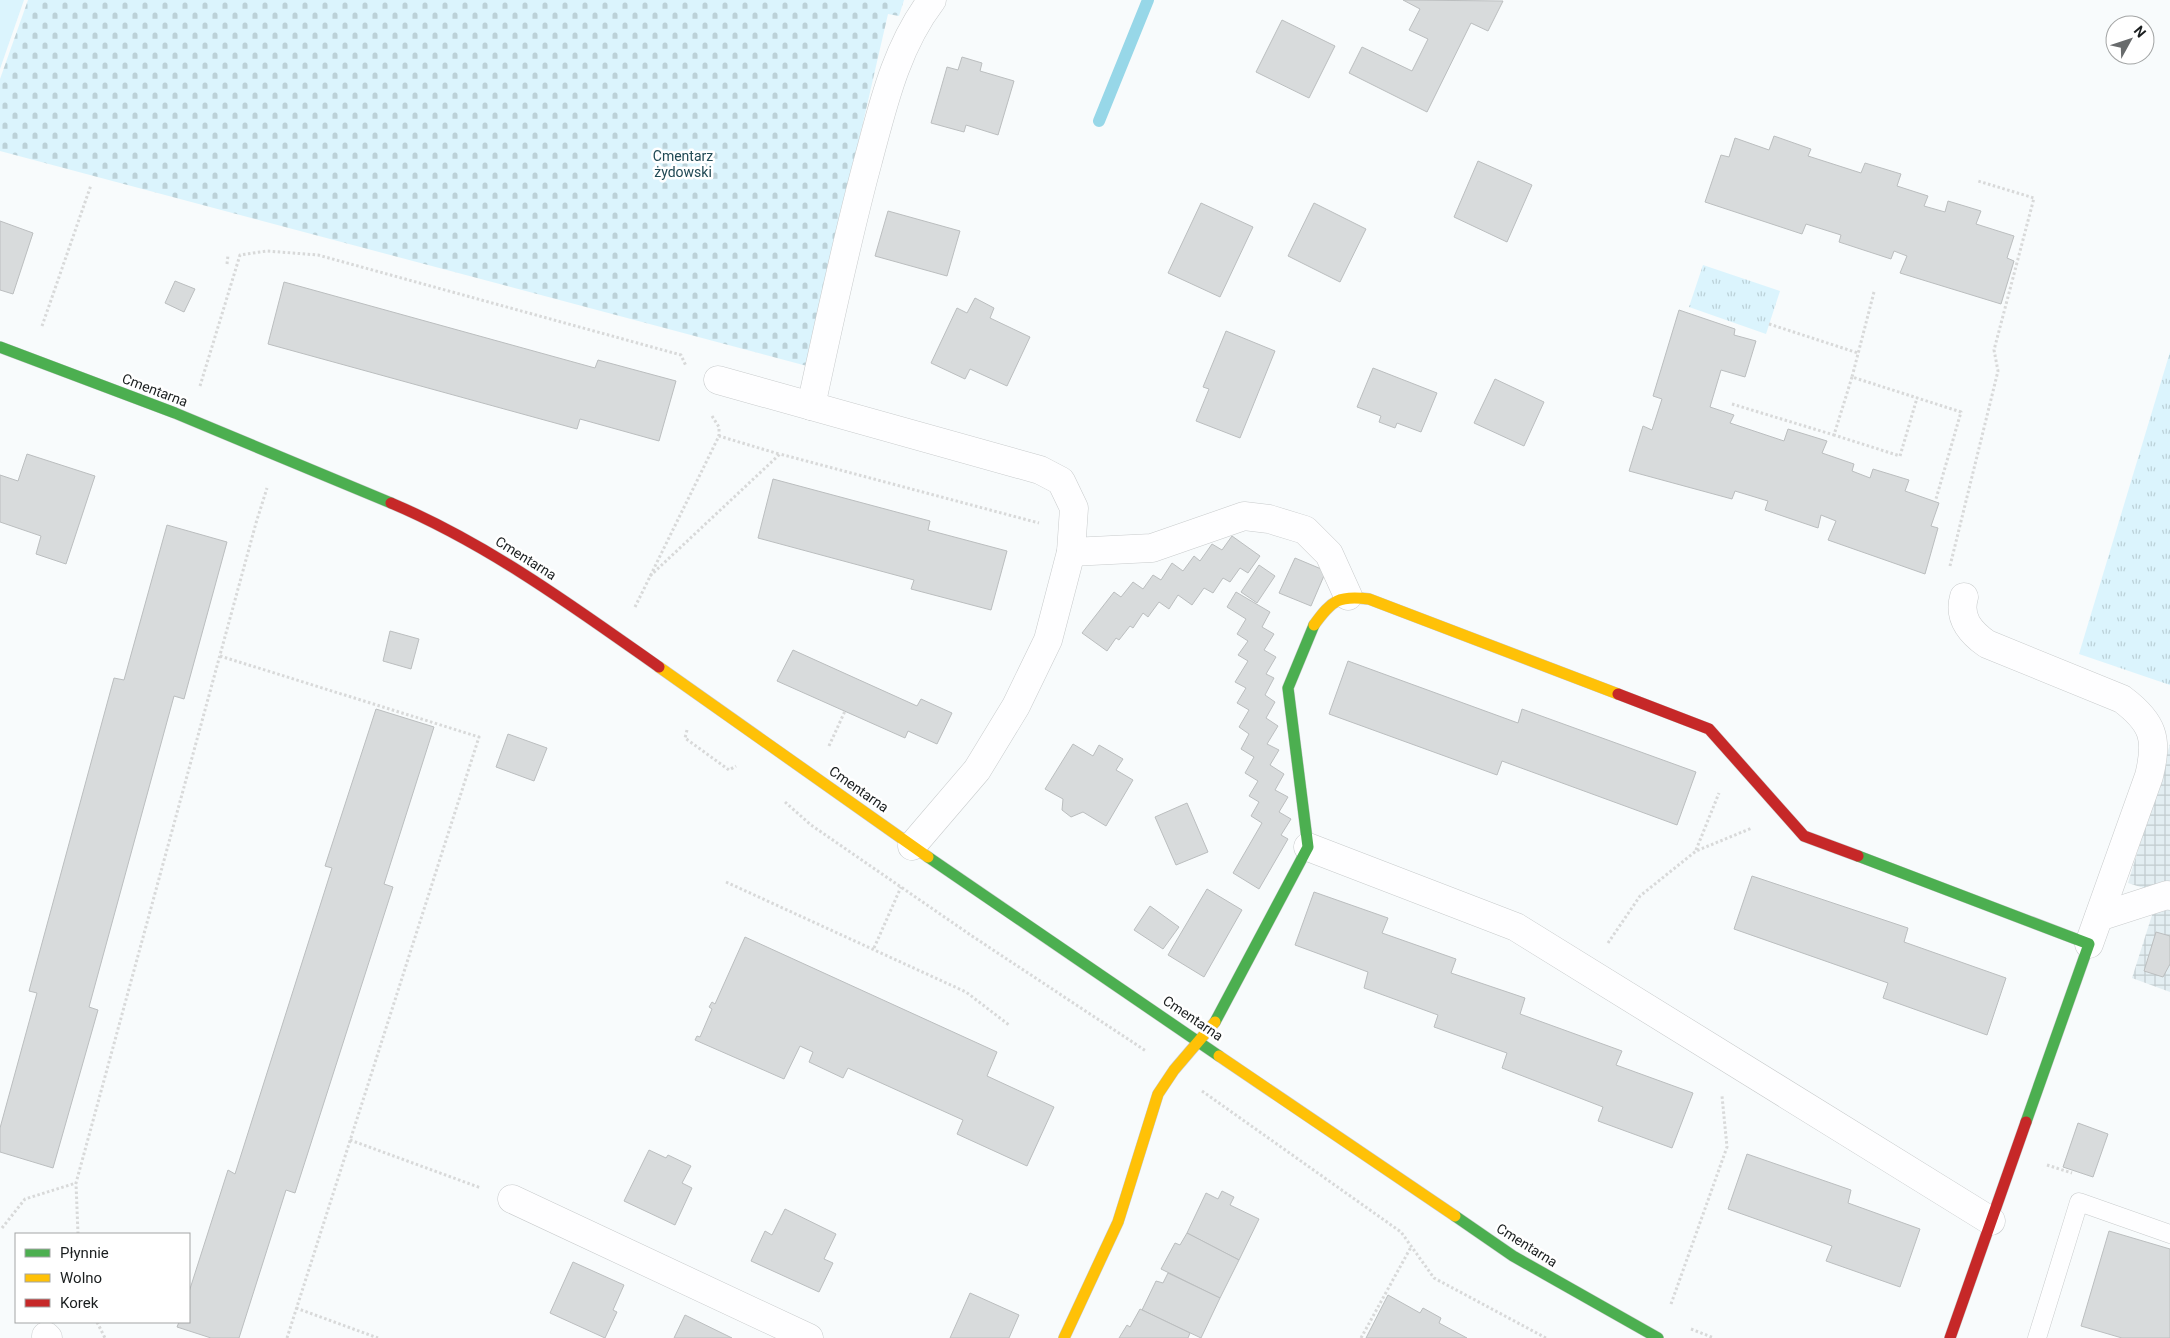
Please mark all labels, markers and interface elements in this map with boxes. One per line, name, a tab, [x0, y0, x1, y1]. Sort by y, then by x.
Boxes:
north arrow	[2105, 15, 2155, 65]
text: N	[2131, 23, 2149, 41]
park label: Cmentarz żydowski	[653, 148, 713, 180]
street label: Cmentarna	[120, 370, 190, 410]
street label: Cmentarna	[493, 533, 559, 583]
street label: Cmentarna	[826, 763, 892, 815]
street label: Cmentarna	[1160, 992, 1226, 1044]
street label: Cmentarna	[1494, 1220, 1560, 1270]
legend	[15, 1233, 190, 1323]
text: Płynnie	[60, 1244, 109, 1262]
text: Wolno	[60, 1269, 102, 1287]
text: Korek	[60, 1294, 99, 1312]

